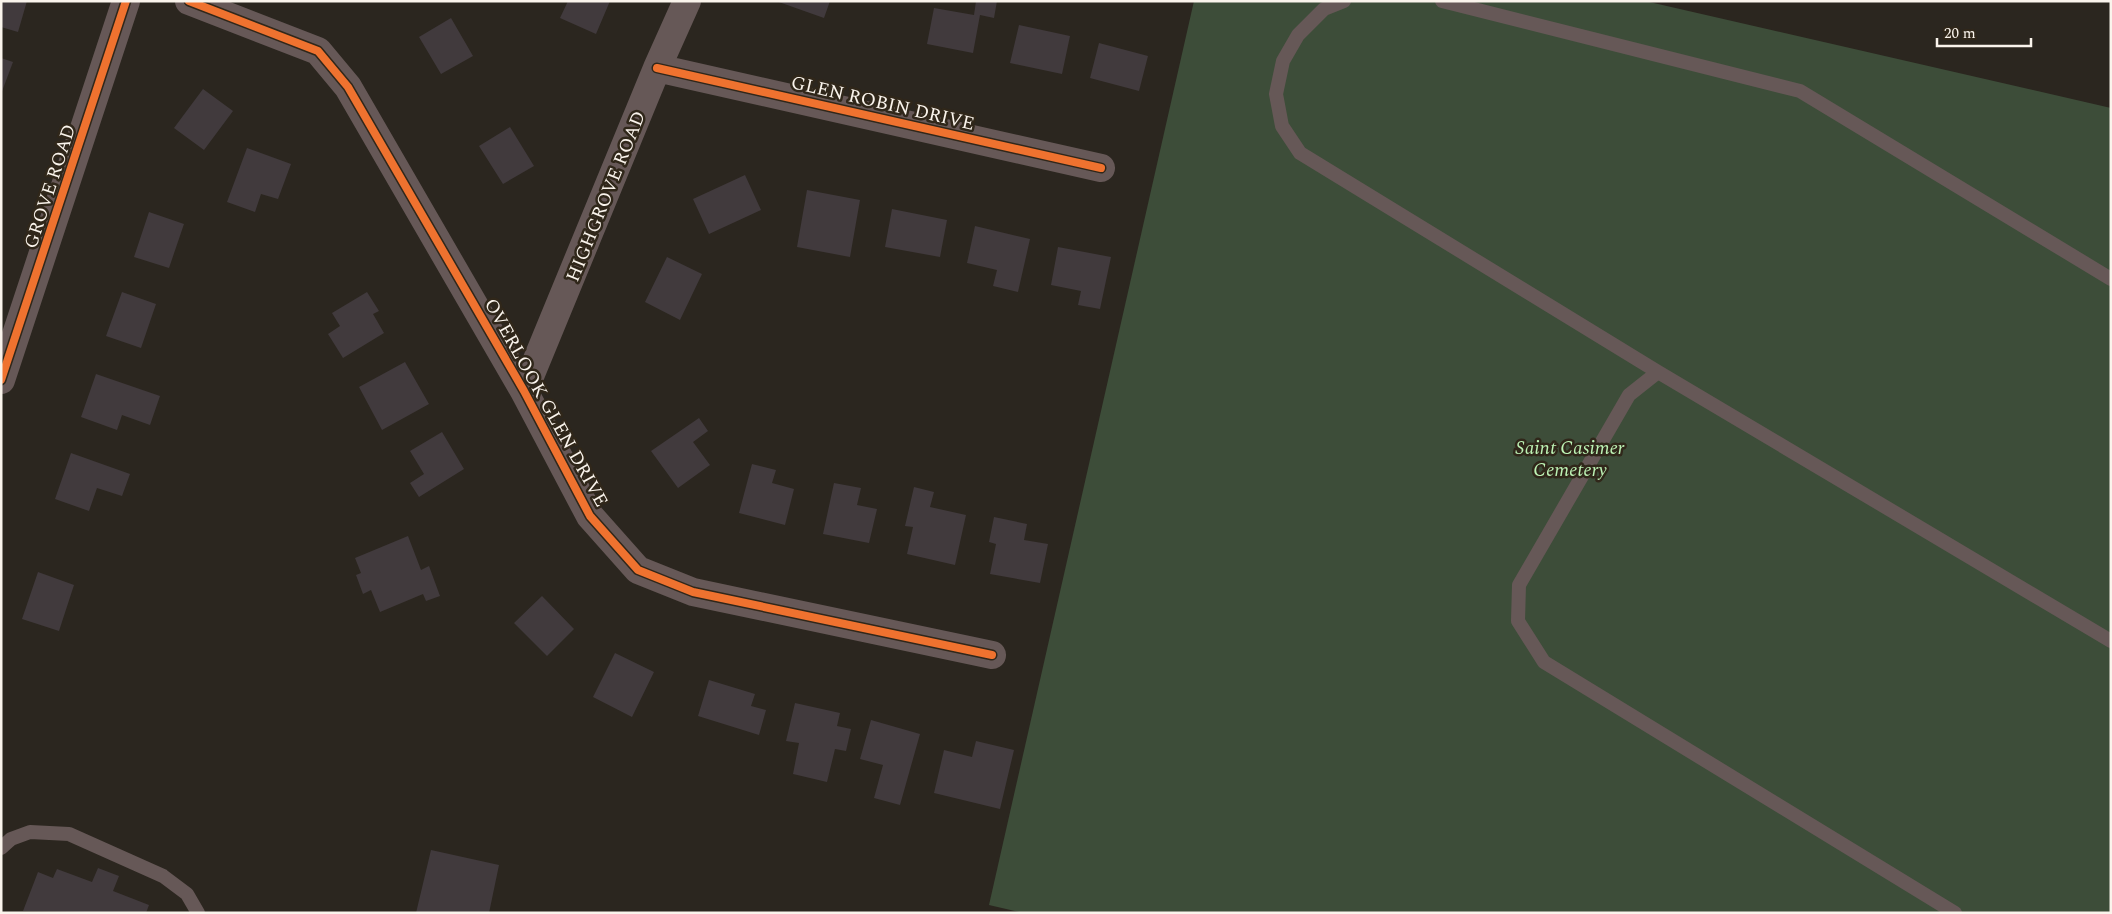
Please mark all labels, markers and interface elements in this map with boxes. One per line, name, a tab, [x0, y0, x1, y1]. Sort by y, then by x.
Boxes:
scale bar	[1937, 15, 2031, 47]
text: 20 m	[1944, 22, 1976, 45]
street label: GLEN ROBIN DRIVE	[788, 68, 977, 139]
street label: HIGHGROVE ROAD	[559, 107, 654, 286]
street label: GROVE ROAD	[17, 120, 84, 252]
street label: OVERLOOK GLEN DRIVE	[476, 293, 615, 512]
park label: Saint Casimer Cemetery	[1516, 434, 1625, 485]

